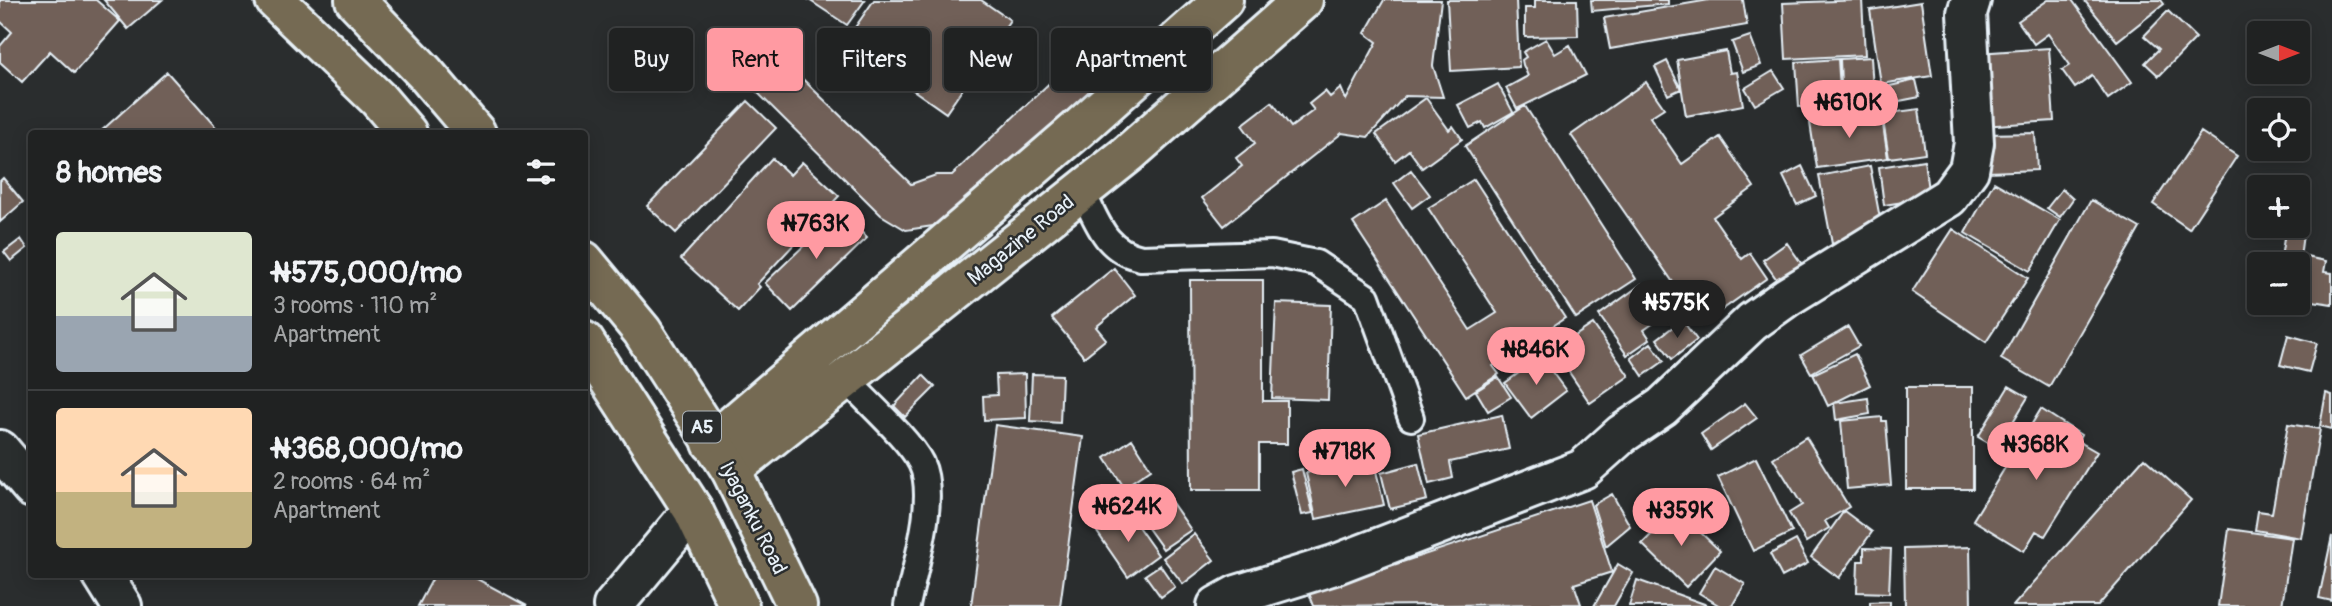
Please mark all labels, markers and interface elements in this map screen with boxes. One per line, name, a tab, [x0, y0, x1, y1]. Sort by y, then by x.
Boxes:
north arrow	[2247, 21, 2310, 84]
map controls	[2247, 21, 2310, 315]
chip: Buy	[609, 28, 693, 91]
chip: Rent	[707, 28, 803, 91]
chip: Filters	[817, 28, 930, 91]
chip: New	[944, 28, 1037, 91]
chip: Apartment	[1051, 28, 1211, 91]
pin: ₦610K	[1800, 80, 1898, 140]
text: ₦610K	[1816, 88, 1882, 117]
button: locate	[2247, 98, 2310, 161]
icon: filters	[522, 153, 560, 191]
text: 8 homes	[56, 154, 162, 191]
button: +	[2247, 175, 2310, 238]
street label: Magazine Road	[962, 189, 1080, 291]
pin: ₦763K	[767, 202, 865, 261]
text: ₦763K	[783, 209, 849, 238]
button: −	[2247, 252, 2310, 315]
text: ₦575,000/mo	[273, 254, 462, 291]
icon: home	[112, 260, 196, 344]
pin: ₦575K	[1628, 280, 1726, 340]
text: ₦575K	[1645, 288, 1709, 317]
text: 3 rooms · 110 m²	[273, 291, 437, 320]
text: Apartment	[273, 320, 380, 349]
pin: ₦846K	[1487, 328, 1585, 387]
text: ₦846K	[1503, 335, 1569, 364]
road number: A5	[683, 412, 721, 442]
pin: ₦368K	[1987, 422, 2085, 482]
text: ₦368,000/mo	[273, 430, 463, 467]
pin: ₦718K	[1296, 430, 1394, 489]
text: ₦368K	[2003, 430, 2069, 459]
icon: home	[112, 436, 196, 520]
text: ₦718K	[1315, 437, 1375, 466]
street label: Iyaganku Road	[713, 457, 793, 579]
text: 2 rooms · 64 m²	[273, 467, 430, 496]
pin: ₦624K	[1079, 484, 1177, 544]
pin: ₦359K	[1632, 489, 1730, 548]
text: ₦624K	[1094, 492, 1162, 521]
text: Apartment	[273, 496, 380, 525]
text: ₦359K	[1649, 496, 1713, 525]

